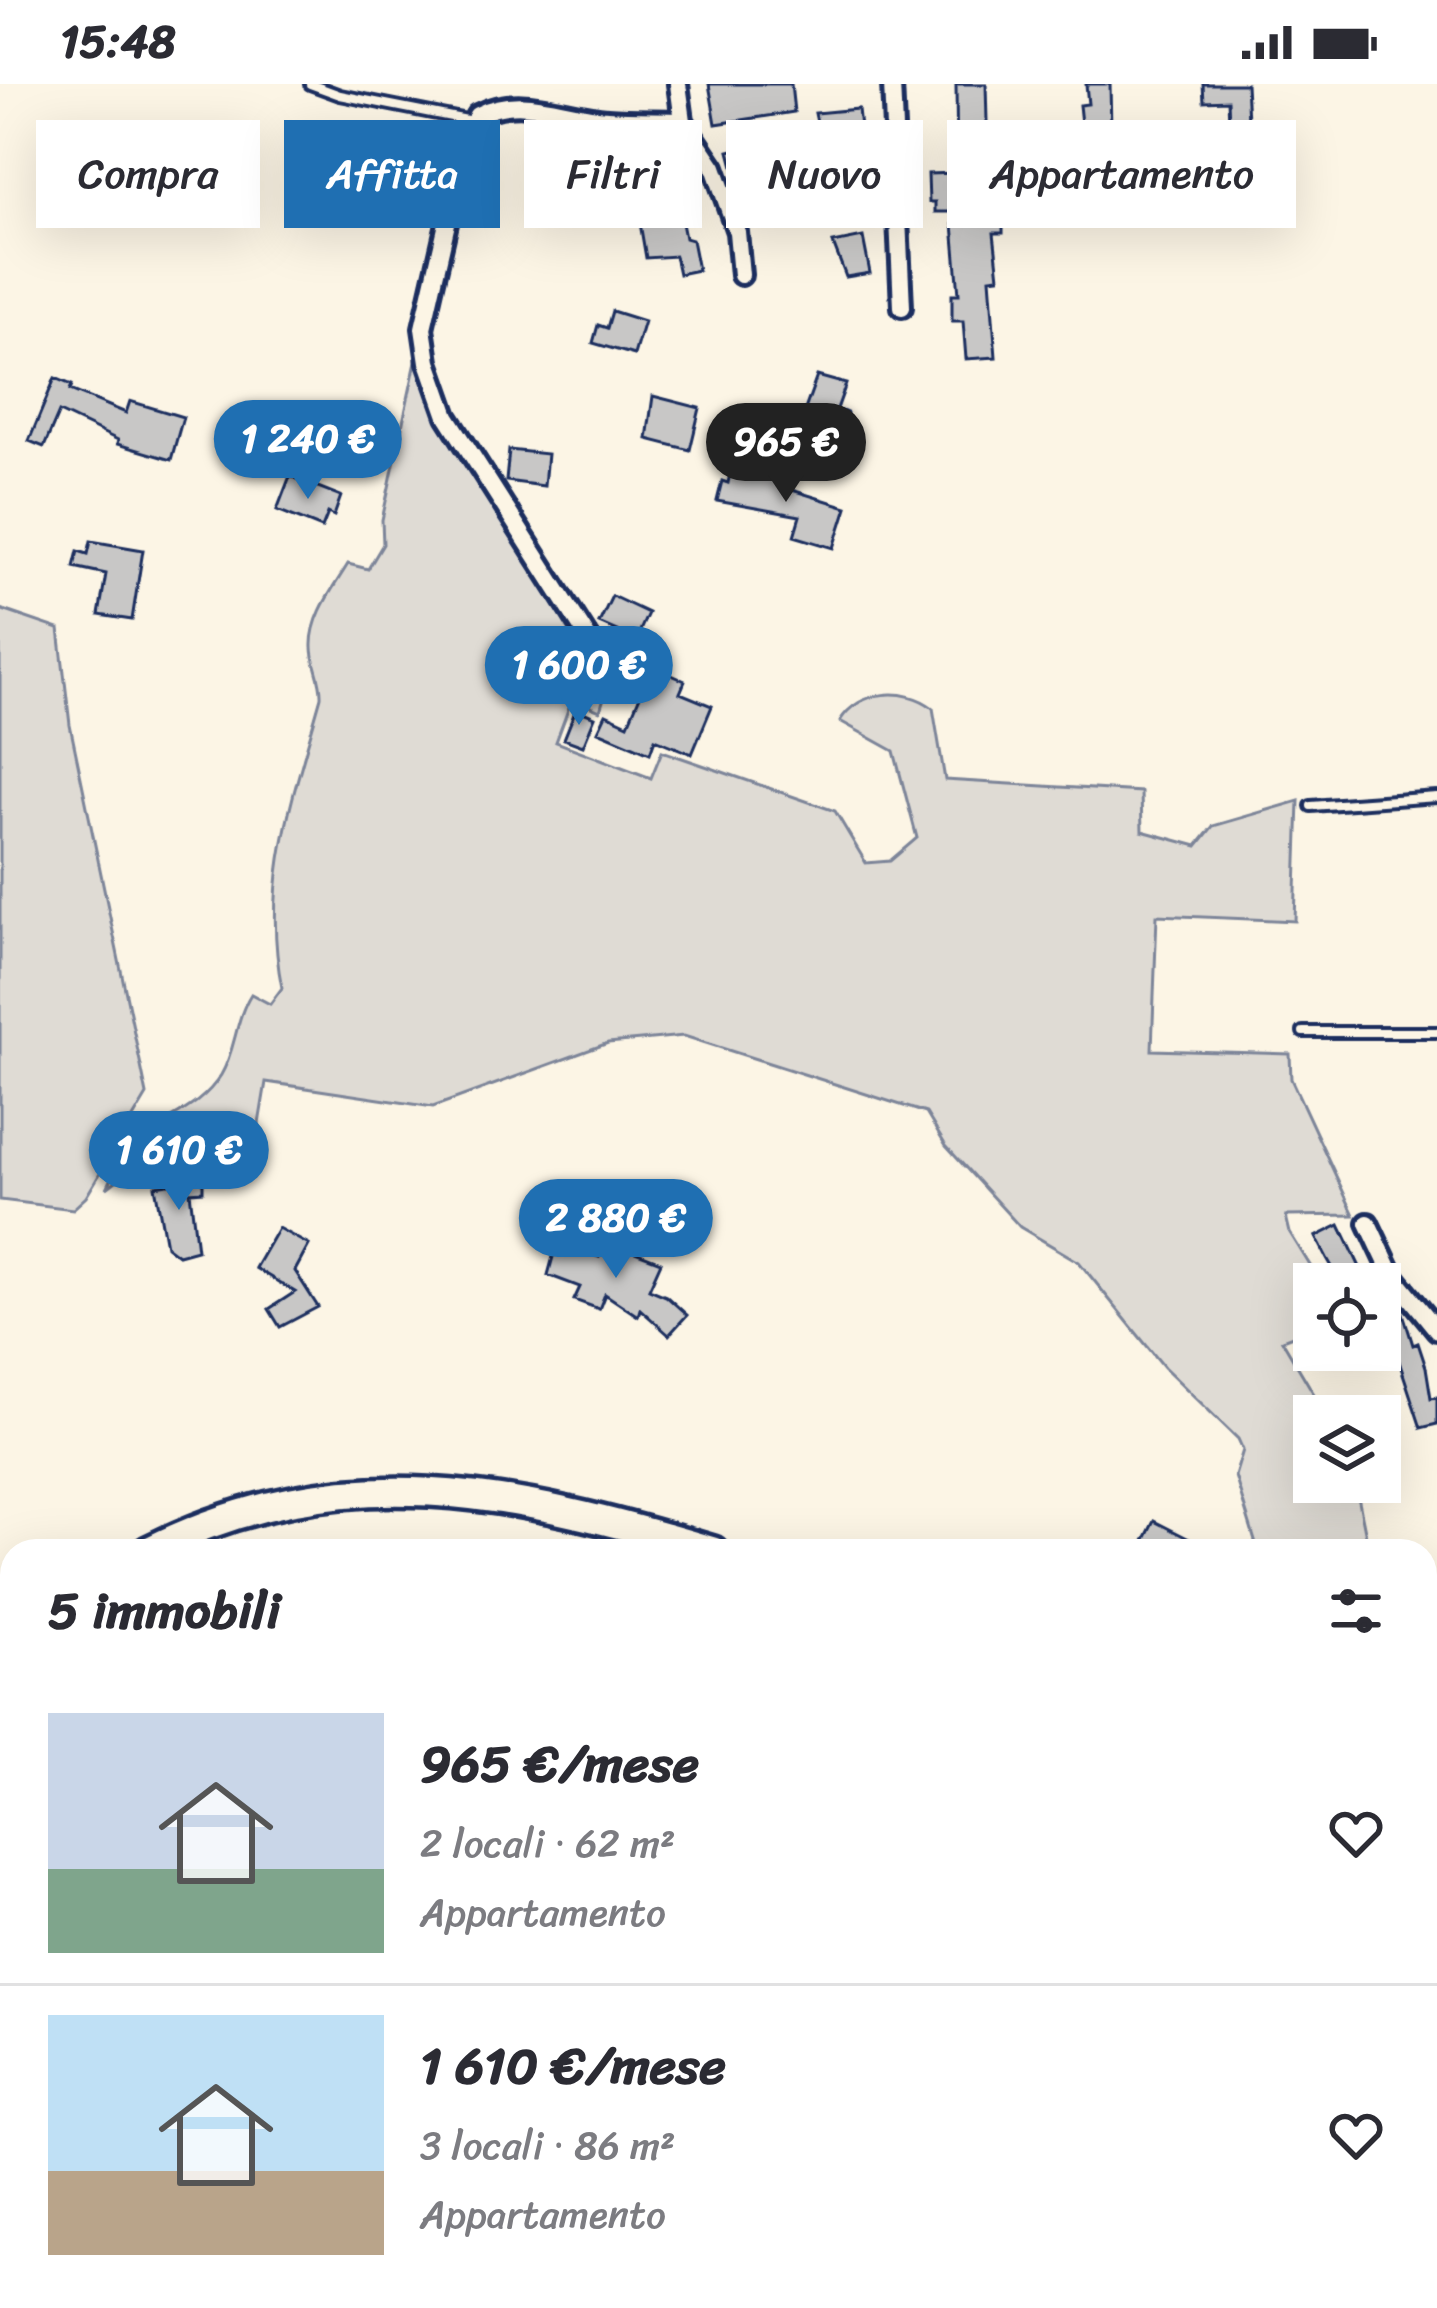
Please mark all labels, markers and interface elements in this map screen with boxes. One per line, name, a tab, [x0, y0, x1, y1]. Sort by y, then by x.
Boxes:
text: 15:48	[60, 2, 176, 82]
chip: Compra	[36, 120, 260, 228]
chip: Affitta	[284, 120, 500, 228]
chip: Filtri	[524, 120, 702, 228]
chip: Nuovo	[726, 120, 923, 228]
chip: Appartamento	[947, 120, 1296, 228]
pin: 1 240 €	[197, 400, 419, 502]
pin: 965 €	[702, 403, 870, 505]
text: 1 240 €	[241, 404, 375, 473]
text: 965 €	[733, 407, 839, 476]
pin: 1 600 €	[468, 626, 690, 728]
text: 1 600 €	[512, 630, 646, 699]
pin: 1 610 €	[68, 1111, 290, 1213]
text: 1 610 €	[116, 1115, 242, 1184]
pin: 2 880 €	[505, 1179, 727, 1281]
text: 2 880 €	[546, 1183, 686, 1252]
map controls	[1293, 1263, 1401, 1503]
button: locate	[1293, 1263, 1401, 1371]
button: layers	[1293, 1395, 1401, 1503]
text: 5 immobili	[48, 1566, 281, 1656]
icon: filters	[1323, 1578, 1389, 1644]
text: 965 €/mese	[420, 1719, 699, 1809]
icon: home	[144, 1761, 288, 1905]
icon: heart	[1323, 1800, 1389, 1866]
text: 2 locali · 62 m²	[420, 1809, 675, 1878]
text: Appartamento	[420, 1878, 666, 1947]
text: 1 610 €/mese	[420, 2021, 726, 2111]
icon: home	[144, 2063, 288, 2207]
icon: heart	[1323, 2102, 1389, 2168]
text: 3 locali · 86 m²	[420, 2111, 675, 2180]
text: Appartamento	[420, 2180, 666, 2249]

